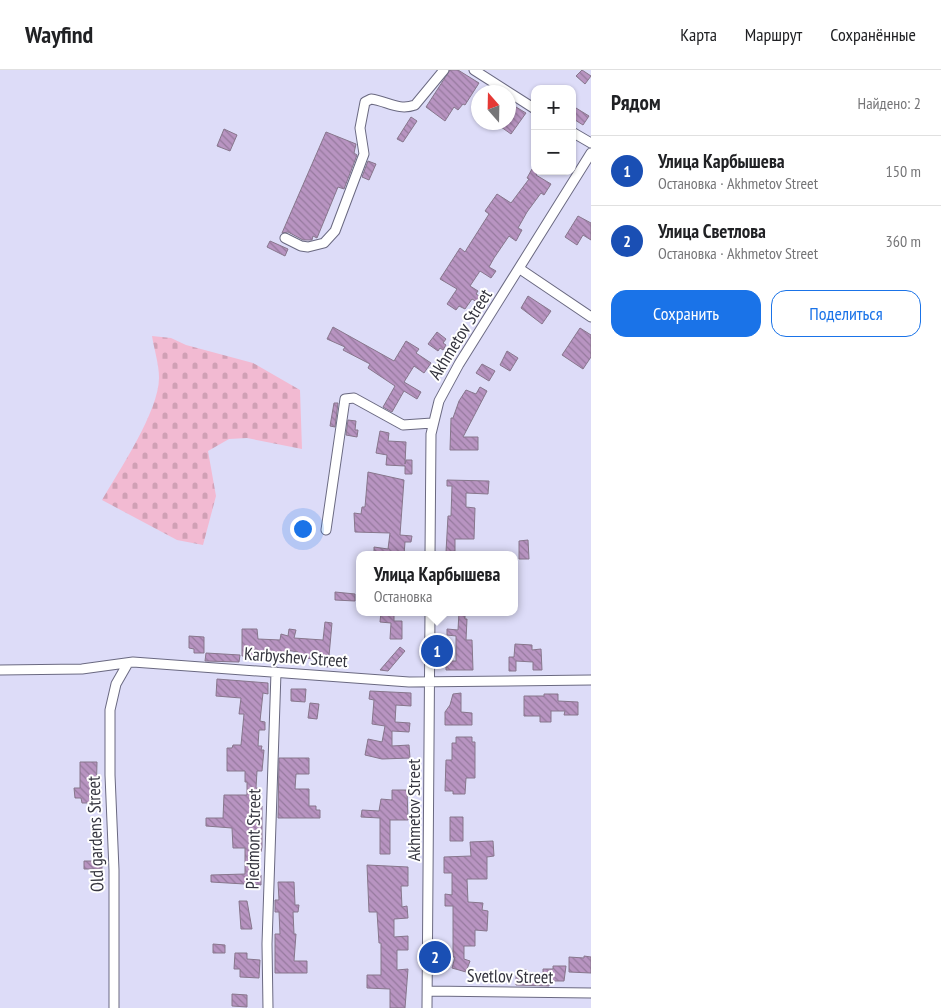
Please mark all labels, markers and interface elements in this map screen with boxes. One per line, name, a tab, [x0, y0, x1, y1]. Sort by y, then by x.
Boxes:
text: Wayfind	[25, 19, 93, 50]
text: Карта	[680, 23, 717, 46]
text: Маршрут	[745, 23, 802, 46]
text: Сохранённые	[830, 23, 916, 46]
north arrow	[471, 85, 516, 130]
map controls	[531, 85, 576, 175]
button: +	[531, 85, 576, 130]
text: Рядом	[611, 89, 661, 116]
text: Найдено: 2	[858, 93, 921, 113]
button: −	[531, 130, 576, 175]
text: Улица Карбышева	[658, 149, 785, 173]
text: 1	[623, 161, 631, 181]
text: 150 m	[886, 161, 921, 181]
text: Остановка · Akhmetov Street	[658, 173, 818, 193]
text: Улица Светлова	[658, 219, 766, 243]
text: 2	[623, 231, 631, 251]
text: 360 m	[886, 231, 921, 251]
text: Остановка · Akhmetov Street	[658, 243, 818, 263]
street label: Akhmetov Street	[423, 284, 497, 384]
button: Сохранить	[611, 290, 761, 337]
button: Поделиться	[771, 290, 921, 337]
your location	[290, 516, 316, 542]
popup	[356, 551, 518, 616]
text: Улица Карбышева	[374, 562, 500, 586]
text: Остановка	[374, 586, 432, 606]
pin: 1	[421, 632, 453, 670]
street label: Karbyshev Street	[243, 642, 349, 672]
street label: Akhmetov Street	[402, 759, 425, 861]
street label: Old gardens Street	[81, 776, 109, 892]
street label: Piedmont Street	[241, 788, 265, 890]
pin: 2	[419, 938, 451, 976]
street label: Svetlov Street	[467, 964, 553, 988]

